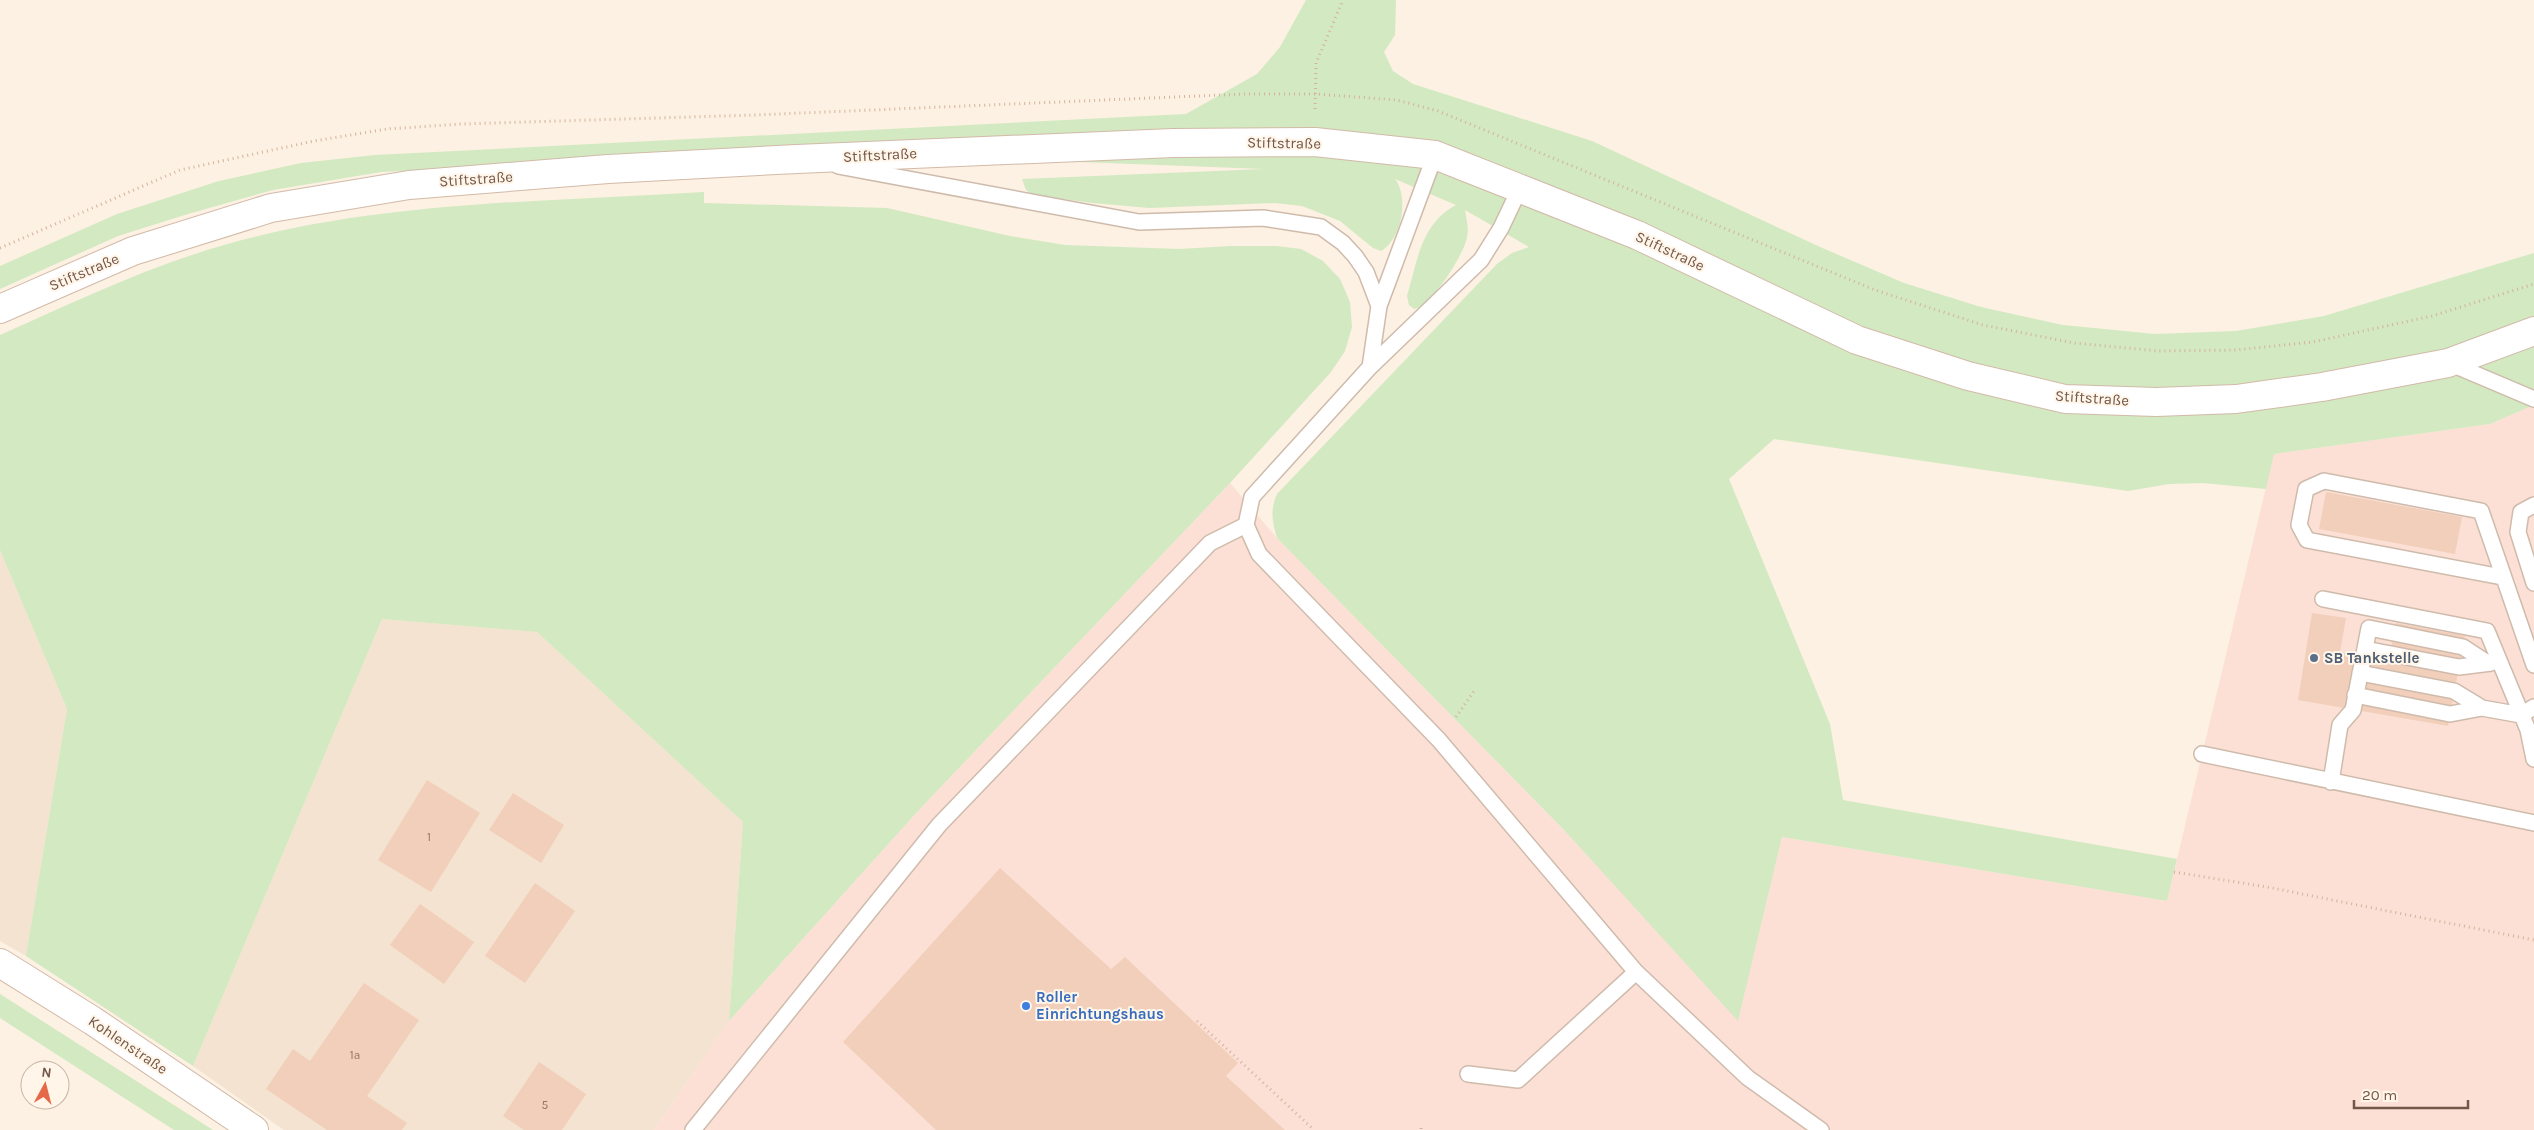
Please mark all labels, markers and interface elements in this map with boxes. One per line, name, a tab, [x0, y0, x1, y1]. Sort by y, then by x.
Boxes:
street label: Stiftstraße	[1247, 133, 1321, 153]
street label: Stiftstraße	[843, 144, 917, 166]
street label: Stiftstraße	[438, 167, 514, 191]
street label: Stiftstraße	[1633, 227, 1707, 275]
street label: Stiftstraße	[46, 249, 122, 295]
street label: Stiftstraße	[2054, 386, 2130, 410]
place label: SB Tankstelle	[2324, 649, 2420, 667]
marker: SB Tankstelle	[2308, 652, 2320, 664]
house number: 1	[427, 830, 431, 844]
place label: Roller Einrichtungshaus	[1036, 988, 1164, 1023]
marker: Roller Einrichtungshaus	[1020, 1000, 1032, 1012]
street label: Kohlenstraße	[85, 1012, 171, 1078]
house number: 1a	[350, 1048, 360, 1062]
north arrow	[20, 1060, 70, 1110]
text: N	[41, 1064, 53, 1082]
scale bar	[2354, 1078, 2468, 1110]
text: 20 m	[2362, 1086, 2397, 1104]
house number: 5	[542, 1098, 549, 1112]

